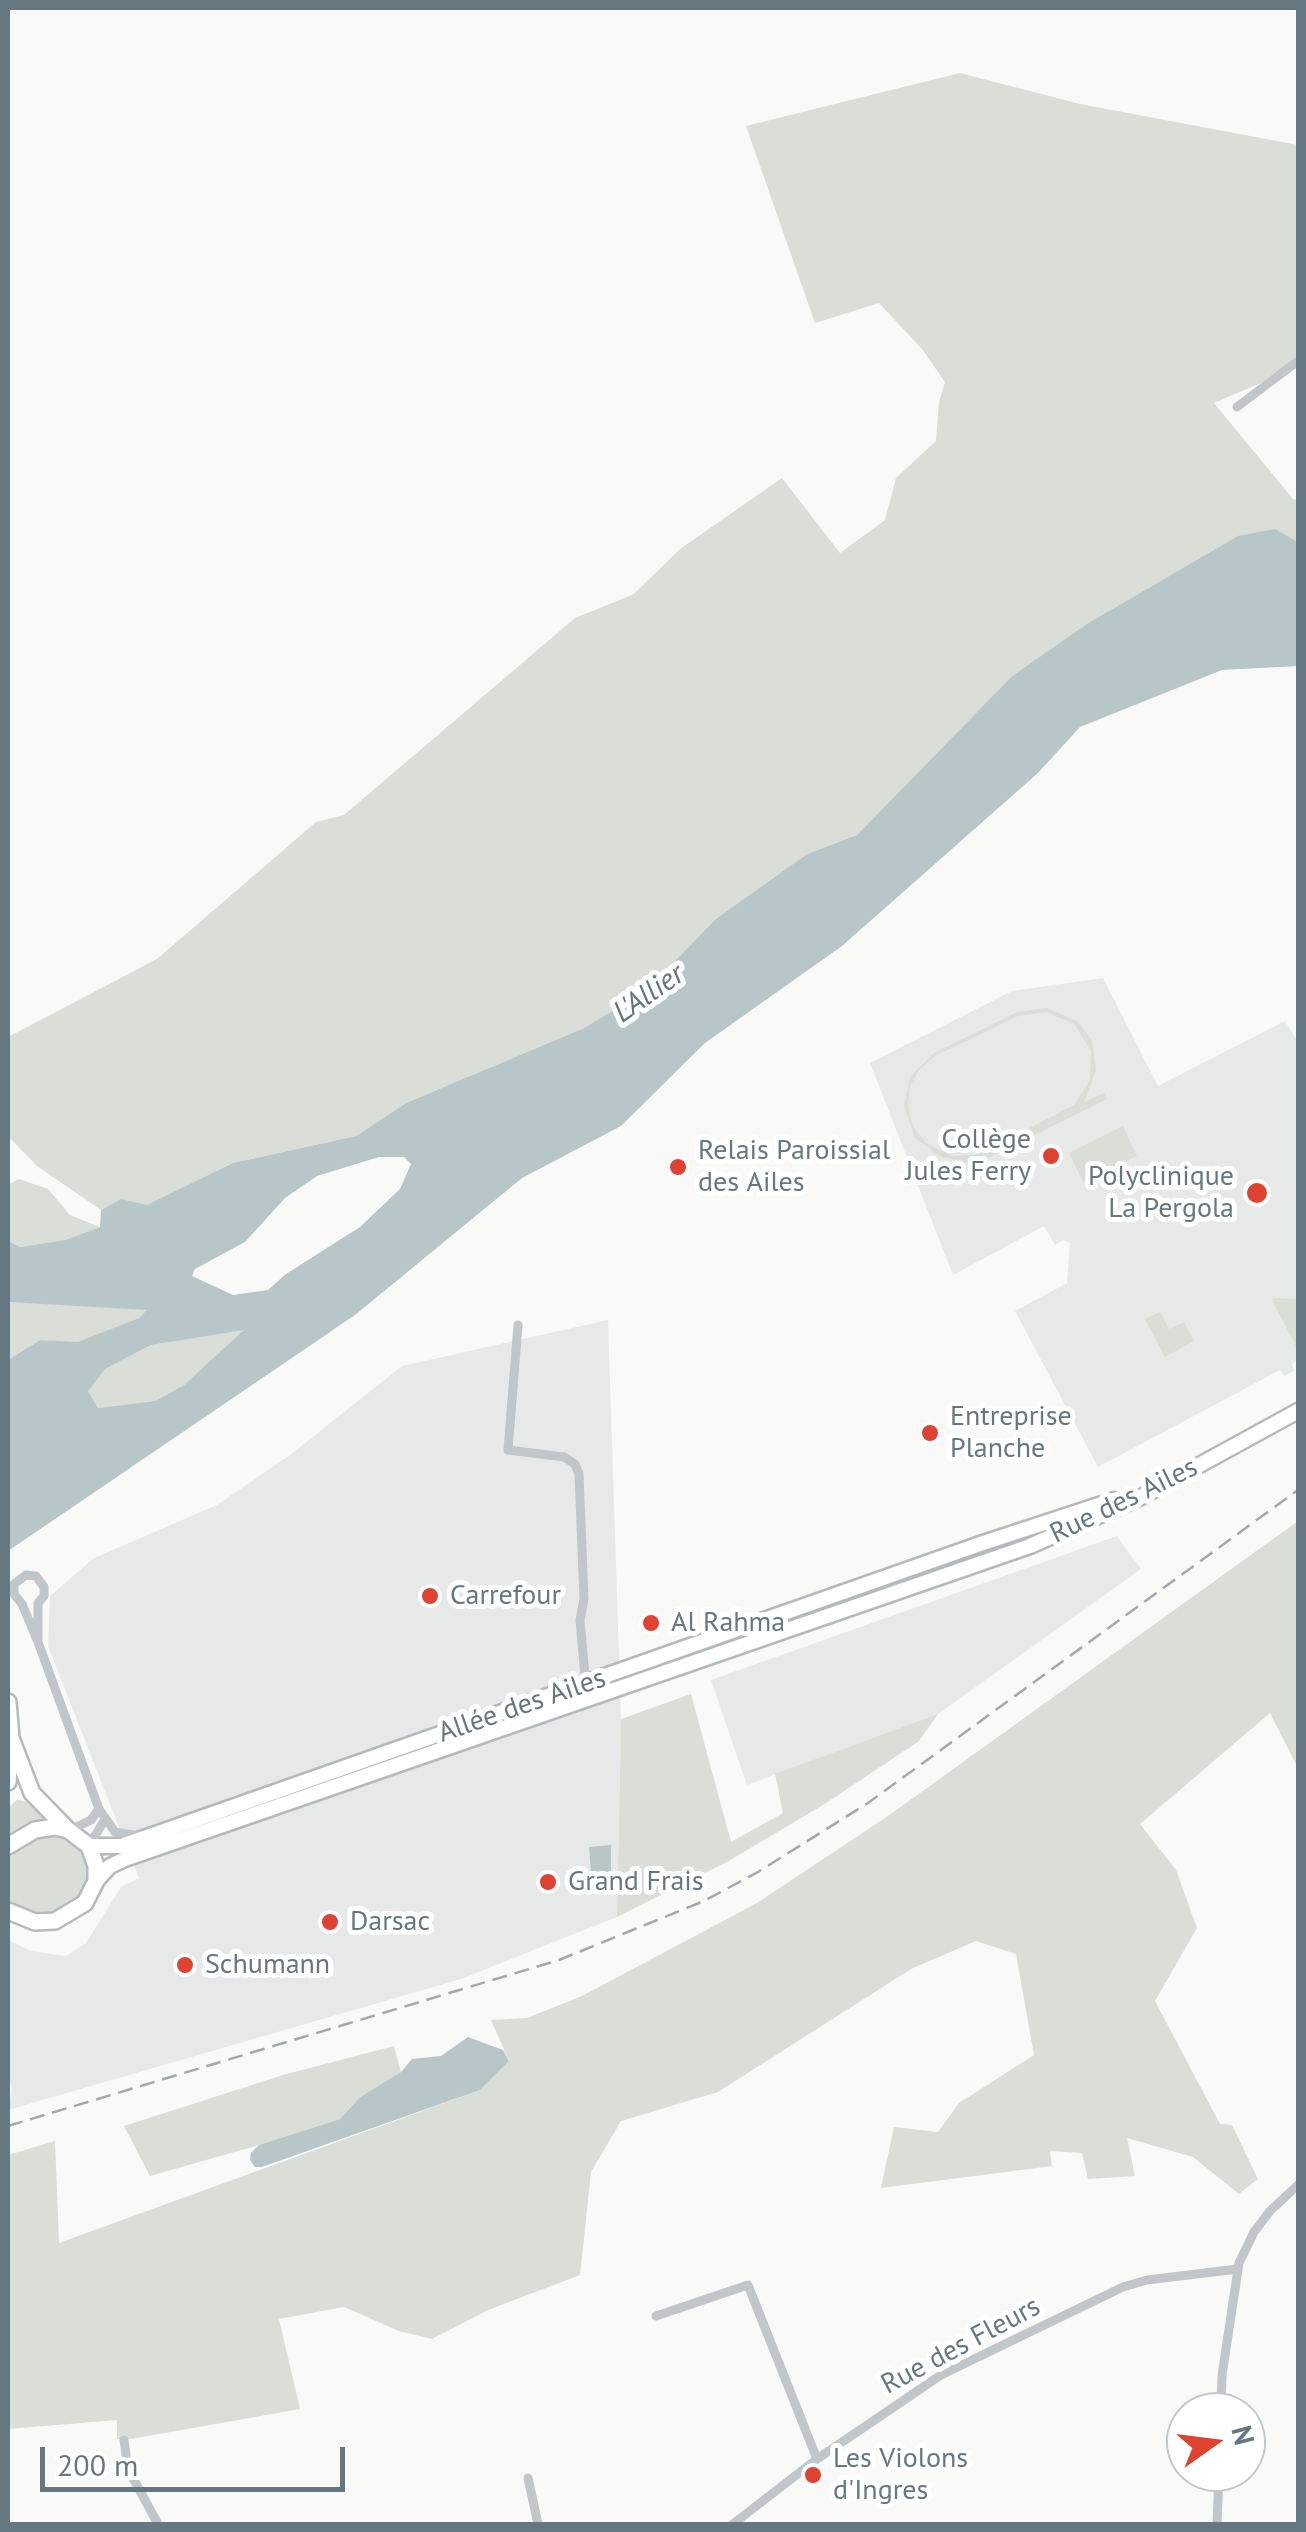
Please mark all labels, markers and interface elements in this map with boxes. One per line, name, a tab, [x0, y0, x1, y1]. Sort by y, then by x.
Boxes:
water label: L'Allier	[607, 957, 691, 1031]
place label: Collège Jules Ferry	[905, 1123, 1031, 1189]
place label: Relais Paroissial des Ailes	[698, 1134, 890, 1200]
marker: Collège Jules Ferry	[1040, 1145, 1062, 1167]
marker: Relais Paroissial des Ailes	[667, 1156, 689, 1178]
place label: Polyclinique La Pergola	[1088, 1160, 1234, 1226]
marker: Polyclinique La Pergola	[1244, 1180, 1270, 1206]
place label: Entreprise Planche	[950, 1400, 1072, 1466]
marker: Entreprise Planche	[919, 1422, 941, 1444]
street label: Rue des Ailes	[1045, 1451, 1203, 1551]
place label: Carrefour	[450, 1579, 561, 1613]
marker: Carrefour	[419, 1585, 441, 1607]
place label: Al Rahma	[671, 1606, 785, 1640]
marker: Al Rahma	[640, 1612, 662, 1634]
street label: Allée des Ailes	[434, 1662, 610, 1750]
place label: Grand Frais	[568, 1865, 704, 1899]
marker: Grand Frais	[537, 1871, 559, 1893]
place label: Darsac	[350, 1905, 430, 1939]
marker: Darsac	[319, 1911, 341, 1933]
place label: Schumann	[205, 1948, 330, 1982]
marker: Schumann	[174, 1954, 196, 1976]
street label: Rue des Fleurs	[876, 2290, 1046, 2402]
north arrow	[1166, 2392, 1266, 2492]
text: N	[1223, 2422, 1264, 2449]
scale bar	[45, 2427, 350, 2489]
place label: Les Violons d'Ingres	[833, 2442, 968, 2508]
text: 200 m	[57, 2445, 138, 2484]
marker: Les Violons d'Ingres	[802, 2464, 824, 2486]

